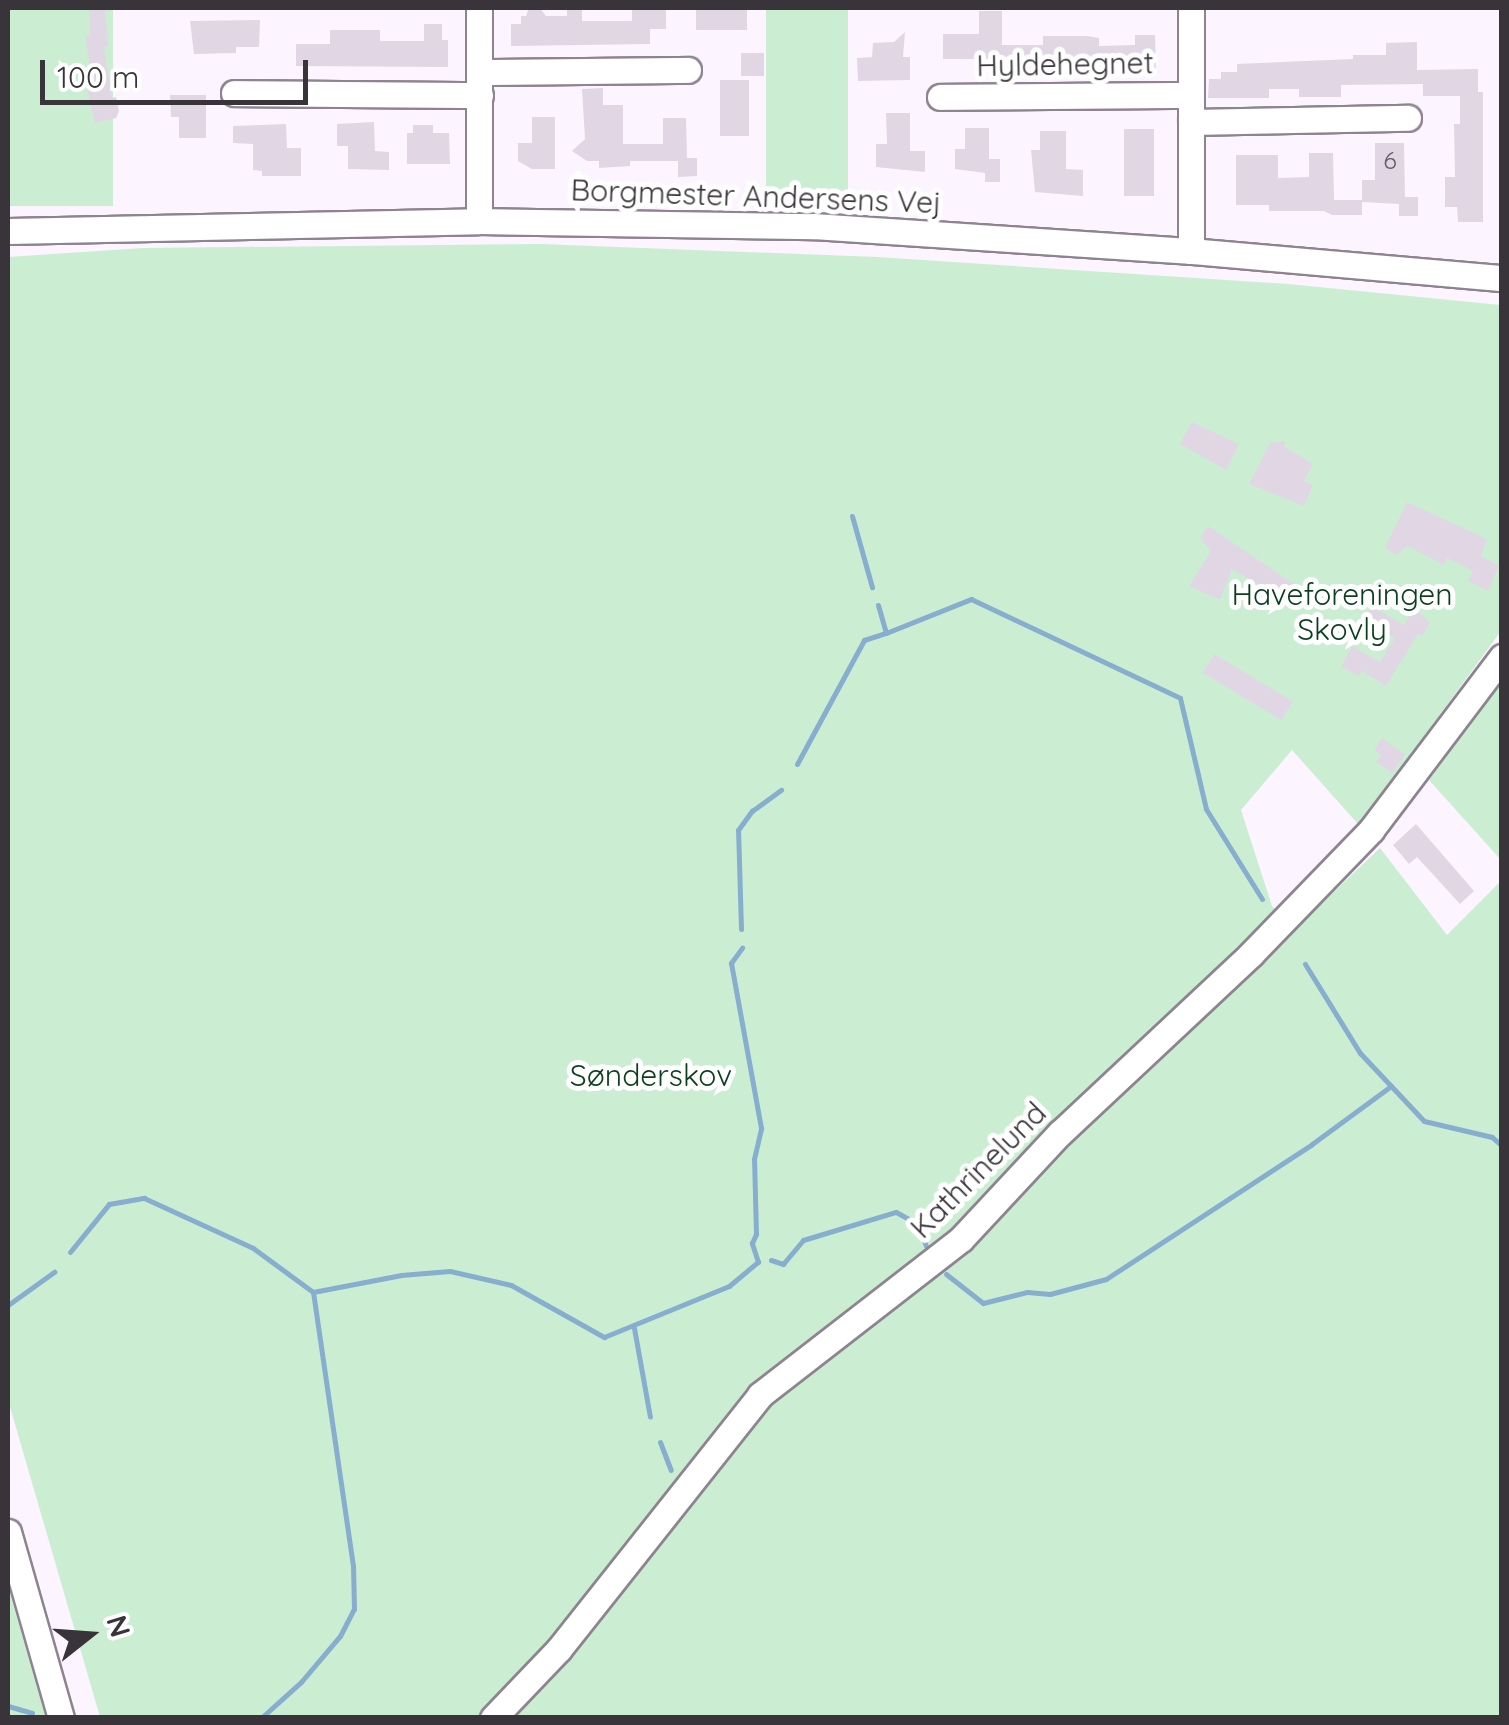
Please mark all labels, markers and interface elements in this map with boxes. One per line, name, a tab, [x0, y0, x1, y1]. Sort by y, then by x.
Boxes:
scale bar	[45, 40, 312, 102]
street label: Hyldehegnet	[976, 44, 1154, 84]
text: 100 m	[57, 58, 139, 96]
house number: 6	[1383, 145, 1397, 175]
street label: Borgmester Andersens Vej	[570, 172, 942, 220]
park label: Haveforeningen Skovly	[1231, 576, 1453, 646]
park label: Sønderskov	[570, 1057, 732, 1093]
street label: Kathrinelund	[903, 1095, 1053, 1245]
north arrow	[40, 1585, 140, 1685]
text: N	[99, 1611, 139, 1641]

